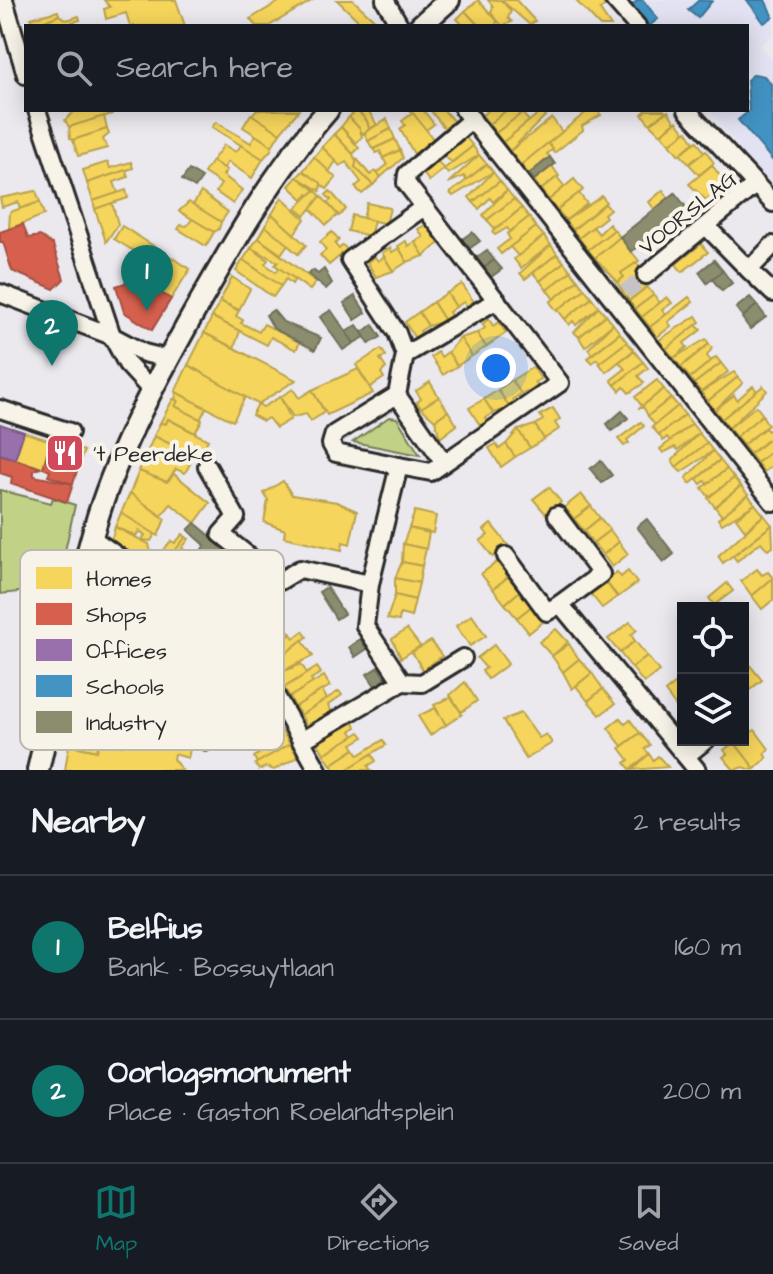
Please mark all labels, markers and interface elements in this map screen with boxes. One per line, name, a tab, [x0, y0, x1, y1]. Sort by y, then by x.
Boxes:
search box	[24, 24, 749, 112]
icon: search	[52, 46, 96, 90]
text: Search here	[116, 47, 293, 89]
street label: VOORSLAG	[632, 164, 743, 262]
pin: 1	[121, 245, 173, 311]
pin: 2	[26, 300, 78, 366]
your location	[476, 348, 516, 388]
restaurant icon: 't Peerdeke	[44, 432, 86, 474]
place label: 't Peerdeke	[93, 439, 213, 470]
legend	[20, 550, 284, 750]
text: Homes	[86, 564, 152, 595]
text: Shops	[86, 600, 147, 631]
map controls	[677, 602, 749, 746]
button: locate	[677, 602, 749, 674]
text: Offices	[86, 636, 167, 667]
text: Schools	[86, 672, 164, 703]
button: layers	[677, 674, 749, 746]
text: Industry	[86, 708, 167, 740]
text: Nearby	[32, 798, 146, 846]
text: 2 results	[633, 804, 741, 840]
text: Belfius	[108, 908, 203, 950]
text: 1	[56, 929, 60, 965]
text: 160 m	[674, 929, 741, 965]
text: Bank · Bossuytlaan	[108, 950, 334, 986]
text: Oorlogsmonument	[108, 1052, 351, 1094]
text: 2	[51, 1073, 65, 1109]
text: 200 m	[663, 1073, 741, 1109]
text: Place · Gaston Roelandtsplein	[108, 1094, 454, 1130]
tab: Map	[94, 1180, 138, 1259]
tab: Directions	[327, 1180, 430, 1259]
tab: Saved	[619, 1180, 679, 1259]

